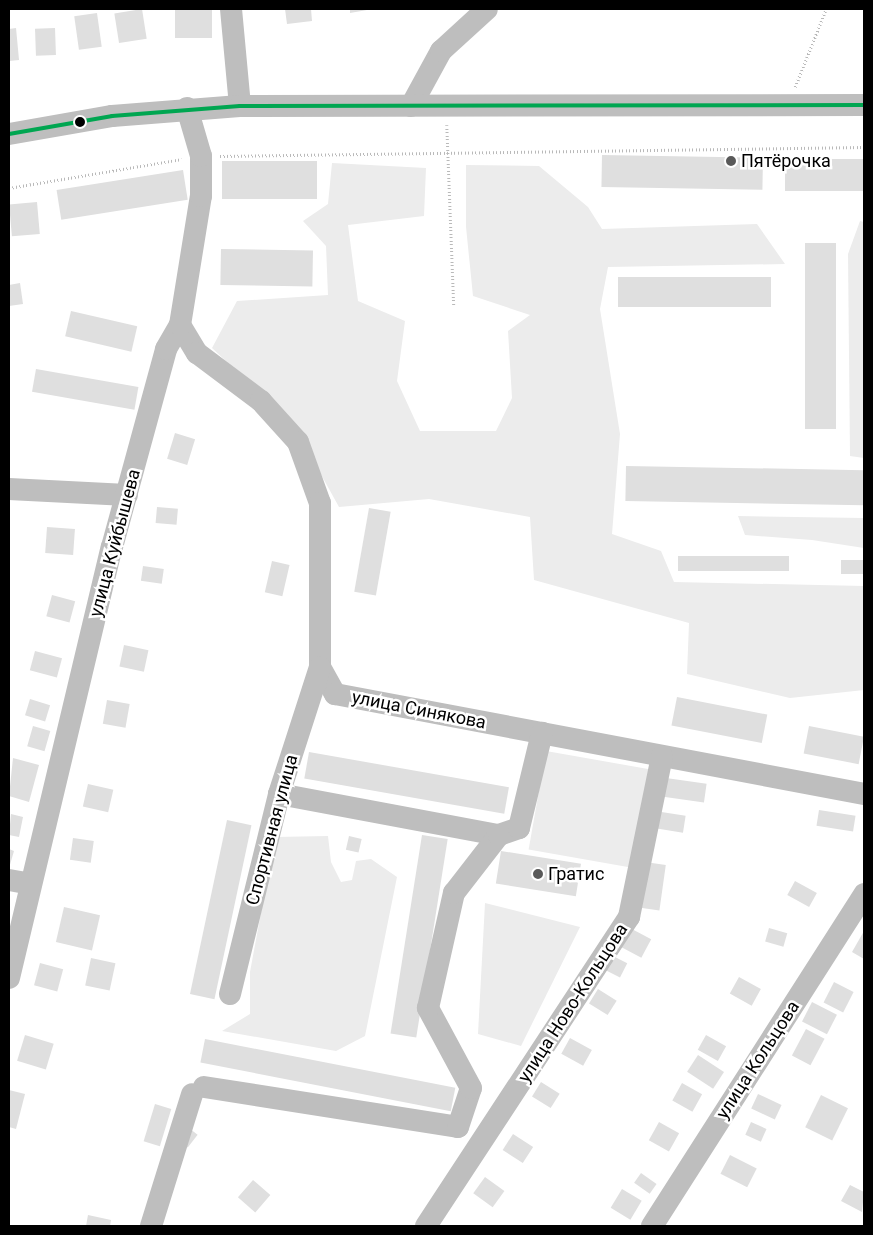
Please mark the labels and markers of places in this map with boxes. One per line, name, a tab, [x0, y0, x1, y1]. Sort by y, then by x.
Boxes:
unlabelled marker	[75, 117, 85, 127]
place label: Пятёрочка	[741, 150, 831, 172]
marker: Пятёрочка	[725, 155, 737, 167]
place label: Гратис	[548, 863, 604, 885]
marker: Гратис	[532, 868, 544, 880]

